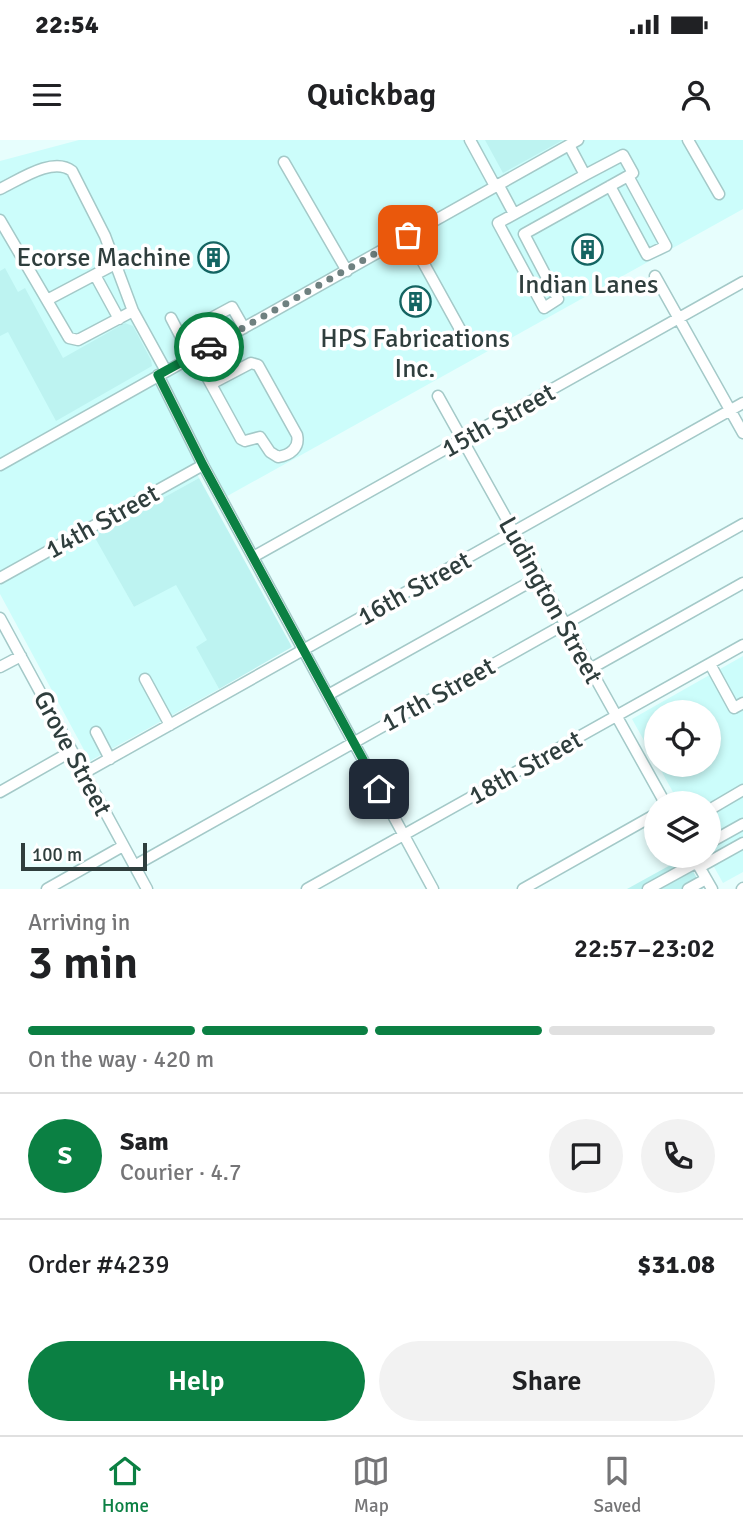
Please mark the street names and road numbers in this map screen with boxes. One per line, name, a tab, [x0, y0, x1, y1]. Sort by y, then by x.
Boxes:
street label: 15th Street	[436, 377, 561, 465]
street label: 14th Street	[40, 478, 165, 566]
street label: Ludington Street	[491, 511, 609, 690]
street label: 16th Street	[352, 545, 477, 633]
street label: 17th Street	[376, 651, 501, 739]
street label: Grove Street	[26, 685, 118, 821]
street label: 18th Street	[463, 724, 588, 812]

